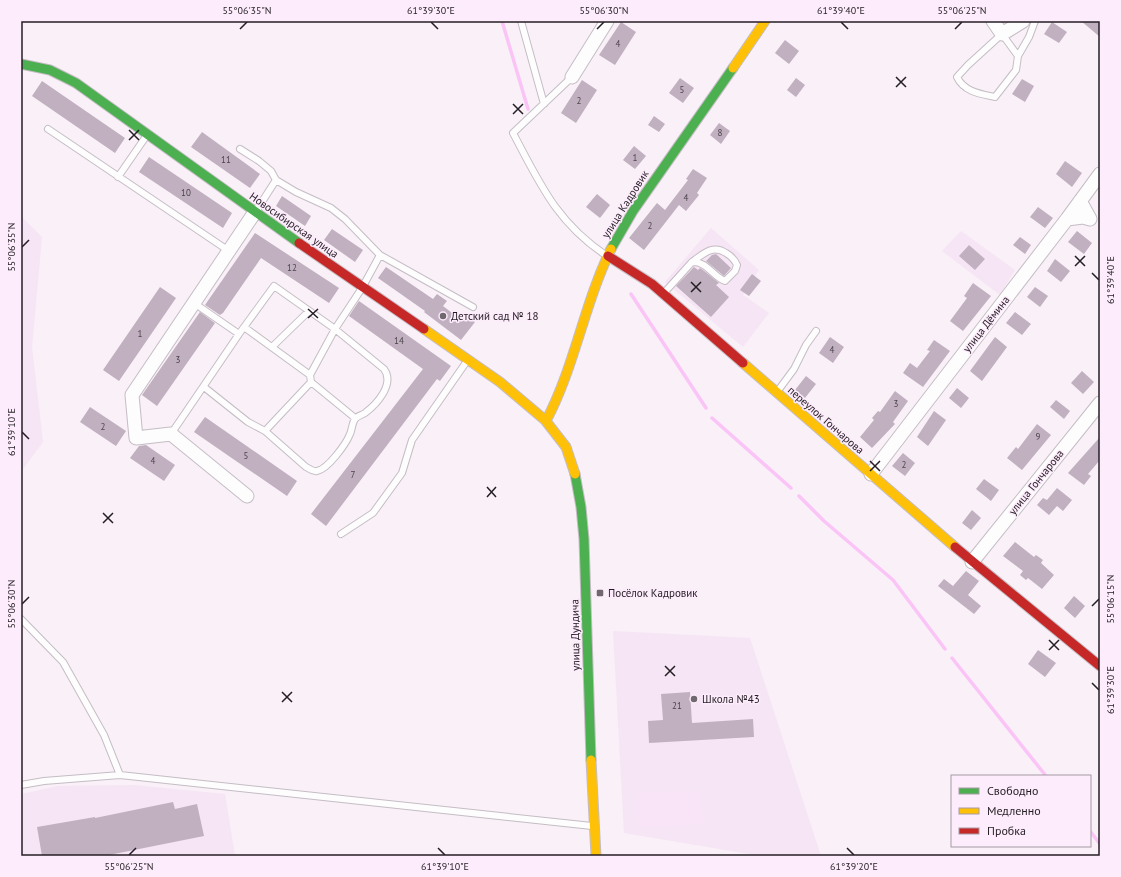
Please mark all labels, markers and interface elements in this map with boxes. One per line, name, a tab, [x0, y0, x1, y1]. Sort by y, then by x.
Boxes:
text: 55°06'35"N	[222, 4, 272, 17]
text: 61°39'30"E	[407, 4, 455, 17]
text: 55°06'30"N	[579, 4, 629, 17]
text: 61°39'40"E	[817, 4, 865, 17]
text: 55°06'25"N	[937, 4, 987, 17]
house number: 4	[616, 38, 621, 49]
house number: 5	[680, 84, 685, 95]
house number: 2	[577, 95, 582, 106]
house number: 8	[718, 127, 723, 138]
house number: 1	[633, 152, 638, 163]
house number: 11	[221, 154, 231, 165]
street label: улица Кадровик	[598, 167, 652, 241]
house number: 10	[181, 187, 191, 198]
street label: Новосибирская улица	[247, 189, 341, 261]
house number: 4	[684, 192, 689, 203]
house number: 2	[648, 220, 653, 231]
text: 55°06'35"N	[5, 222, 18, 272]
text: 61°39'40"E	[1104, 256, 1117, 304]
house number: 12	[287, 262, 297, 273]
street label: улица Дёмина	[960, 293, 1012, 355]
place label: Детский сад № 18	[451, 309, 539, 323]
marker: Детский сад № 18	[438, 311, 448, 321]
house number: 1	[138, 328, 143, 339]
house number: 14	[394, 335, 404, 346]
house number: 4	[830, 344, 835, 355]
house number: 3	[176, 354, 181, 365]
street label: переулок Гончарова	[785, 383, 867, 457]
house number: 3	[894, 398, 899, 409]
text: 61°39'10"E	[5, 408, 18, 456]
house number: 2	[101, 421, 106, 432]
house number: 9	[1036, 431, 1041, 442]
street label: улица Гончарова	[1005, 446, 1067, 518]
house number: 5	[244, 450, 249, 461]
house number: 4	[151, 455, 156, 466]
house number: 2	[902, 459, 907, 470]
house number: 7	[351, 469, 356, 480]
text: 55°06'15"N	[1104, 574, 1117, 624]
text: 55°06'30"N	[5, 579, 18, 629]
place label: Посёлок Кадровик	[608, 586, 698, 600]
marker: Посёлок Кадровик	[595, 588, 605, 598]
street label: улица Дундича	[567, 599, 583, 671]
text: 61°39'30"E	[1104, 666, 1117, 714]
place label: Школа №43	[702, 692, 760, 706]
marker: Школа №43	[689, 694, 699, 704]
house number: 21	[672, 700, 682, 711]
legend	[951, 775, 1091, 847]
text: Свободно	[987, 783, 1038, 798]
text: Медленно	[987, 803, 1041, 818]
text: Пробка	[987, 823, 1026, 838]
text: 55°06'25"N	[104, 860, 154, 873]
text: 61°39'10"E	[421, 860, 469, 873]
text: 61°39'20"E	[830, 860, 878, 873]

